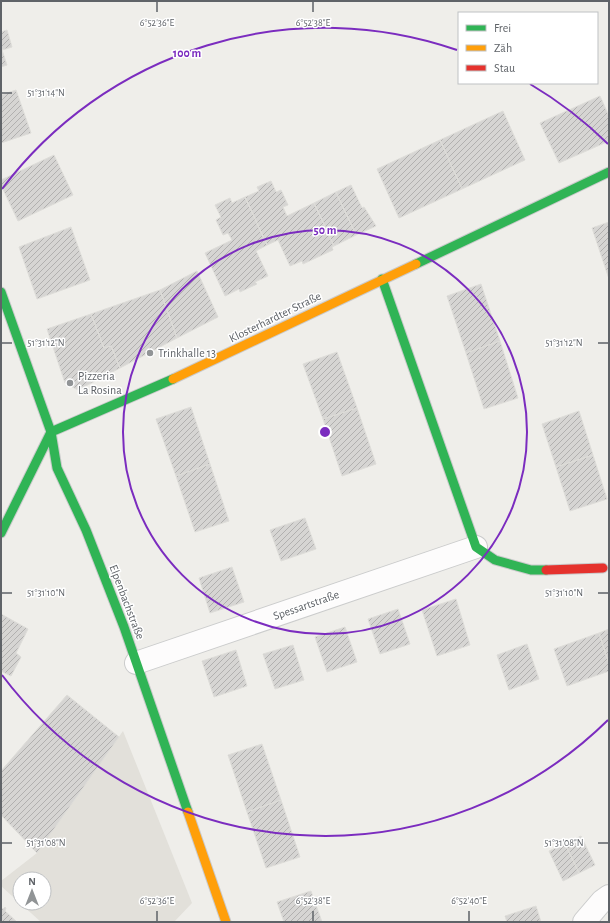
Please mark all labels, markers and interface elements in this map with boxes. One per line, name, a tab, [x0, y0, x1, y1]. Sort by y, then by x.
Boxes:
legend	[458, 12, 598, 84]
text: 6°52'36"E	[140, 18, 174, 28]
text: 6°52'38"E	[296, 18, 330, 28]
text: Frei	[494, 22, 511, 34]
text: Zäh	[494, 42, 512, 54]
text: 100 m	[173, 47, 201, 59]
text: Stau	[494, 62, 515, 74]
text: 51°31'14"N	[27, 88, 65, 98]
text: 50 m	[314, 224, 337, 236]
street label: Klosterhardter Straße	[227, 290, 323, 344]
text: 51°31'12"N	[27, 338, 65, 348]
text: 51°31'12"N	[545, 338, 583, 348]
place label: Trinkhalle 13	[158, 347, 216, 359]
marker: Trinkhalle 13	[145, 348, 155, 358]
place label: Pizzeria La Rosina	[78, 370, 122, 396]
marker: Pizzeria La Rosina	[65, 378, 75, 388]
centre of rings	[318, 425, 332, 439]
street label: Elpenbachstraße	[107, 563, 147, 641]
text: 51°31'10"N	[27, 588, 65, 598]
street label: Spessartstraße	[271, 588, 341, 622]
text: 51°31'10"N	[545, 588, 583, 598]
text: 51°31'08"N	[26, 838, 66, 848]
text: 51°31'08"N	[544, 838, 584, 848]
north arrow	[12, 871, 52, 911]
text: N	[28, 876, 36, 887]
text: 6°52'36"E	[140, 896, 174, 906]
text: 6°52'38"E	[296, 896, 330, 906]
text: 6°52'40"E	[451, 896, 487, 906]

